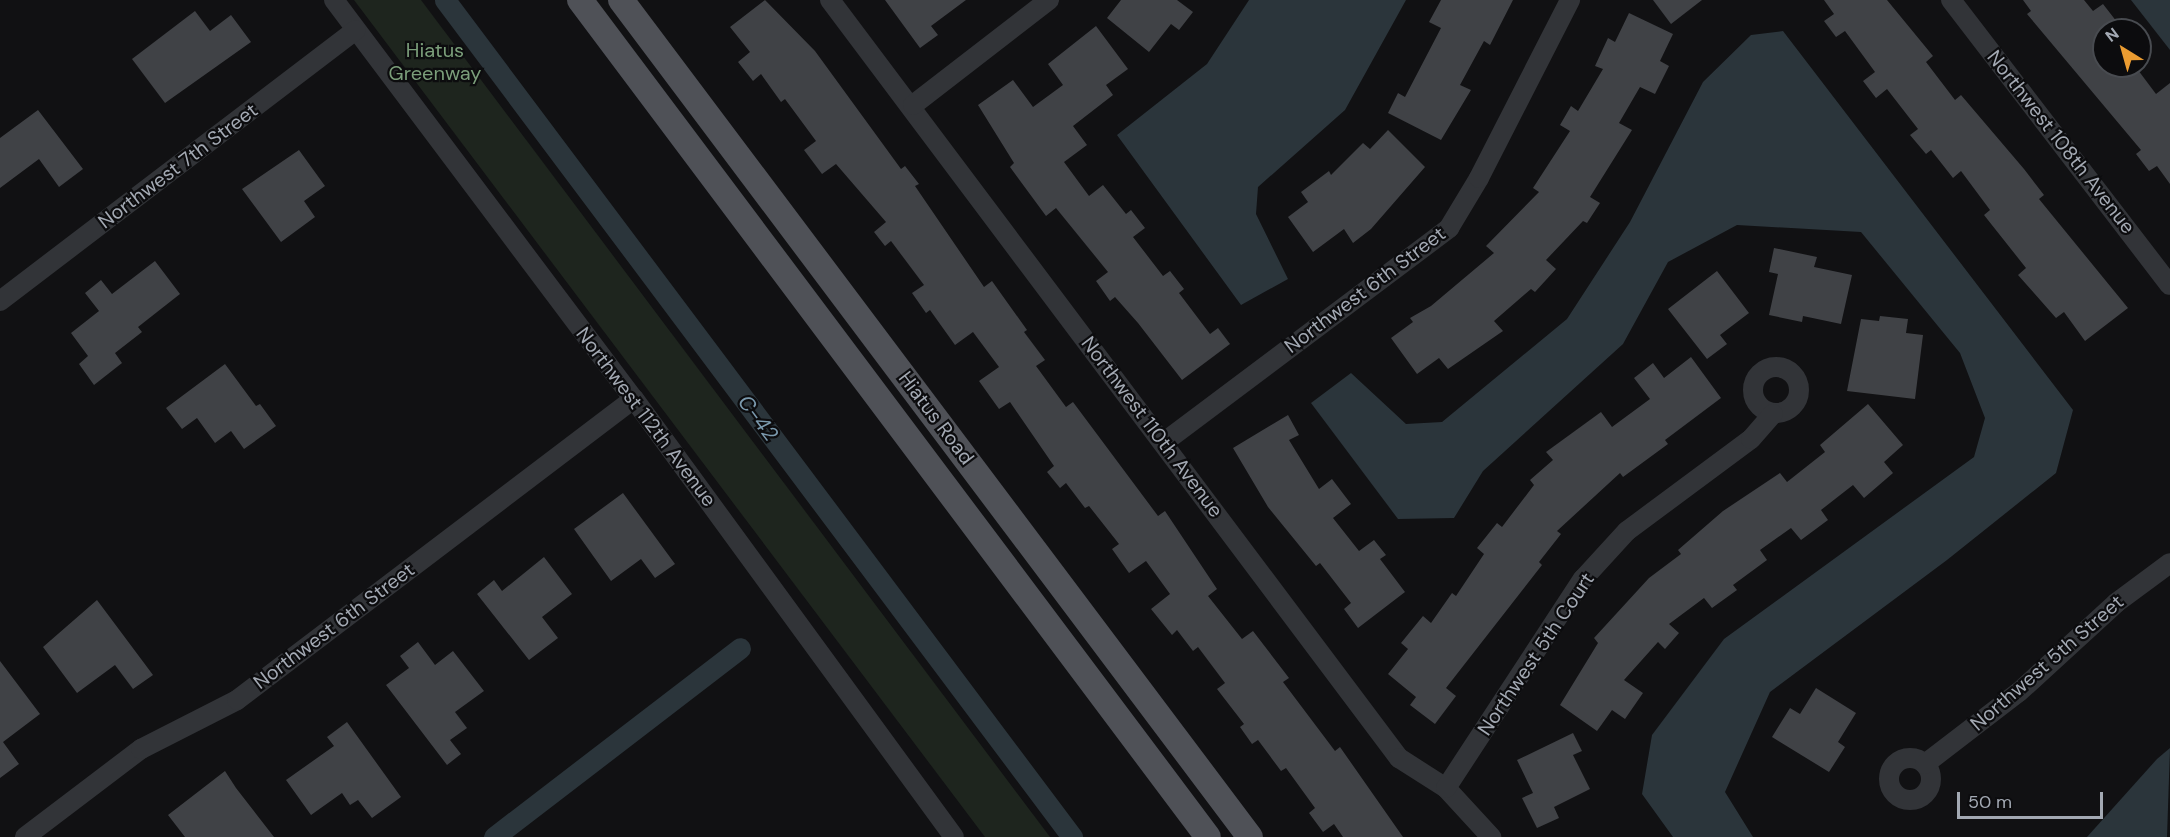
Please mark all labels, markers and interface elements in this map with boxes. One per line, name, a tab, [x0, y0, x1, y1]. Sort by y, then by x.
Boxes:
north arrow	[2092, 18, 2152, 78]
text: N	[2101, 23, 2123, 47]
park label: Hiatus Greenway	[389, 39, 481, 86]
street label: Northwest 108th Avenue	[1982, 46, 2140, 238]
street label: Northwest 7th Street	[94, 98, 262, 234]
street label: Northwest 6th Street	[1280, 222, 1450, 358]
street label: Northwest 112th Avenue	[571, 323, 721, 511]
street label: Northwest 110th Avenue	[1076, 332, 1228, 522]
street label: Hiatus Road	[893, 367, 979, 469]
water label: C-42	[733, 390, 783, 446]
street label: Northwest 6th Street	[249, 558, 419, 694]
street label: Northwest 5th Court	[1473, 568, 1599, 740]
street label: Northwest 5th Street	[1966, 590, 2128, 736]
scale bar	[1960, 780, 2106, 818]
text: 50 m	[1968, 790, 2012, 814]

